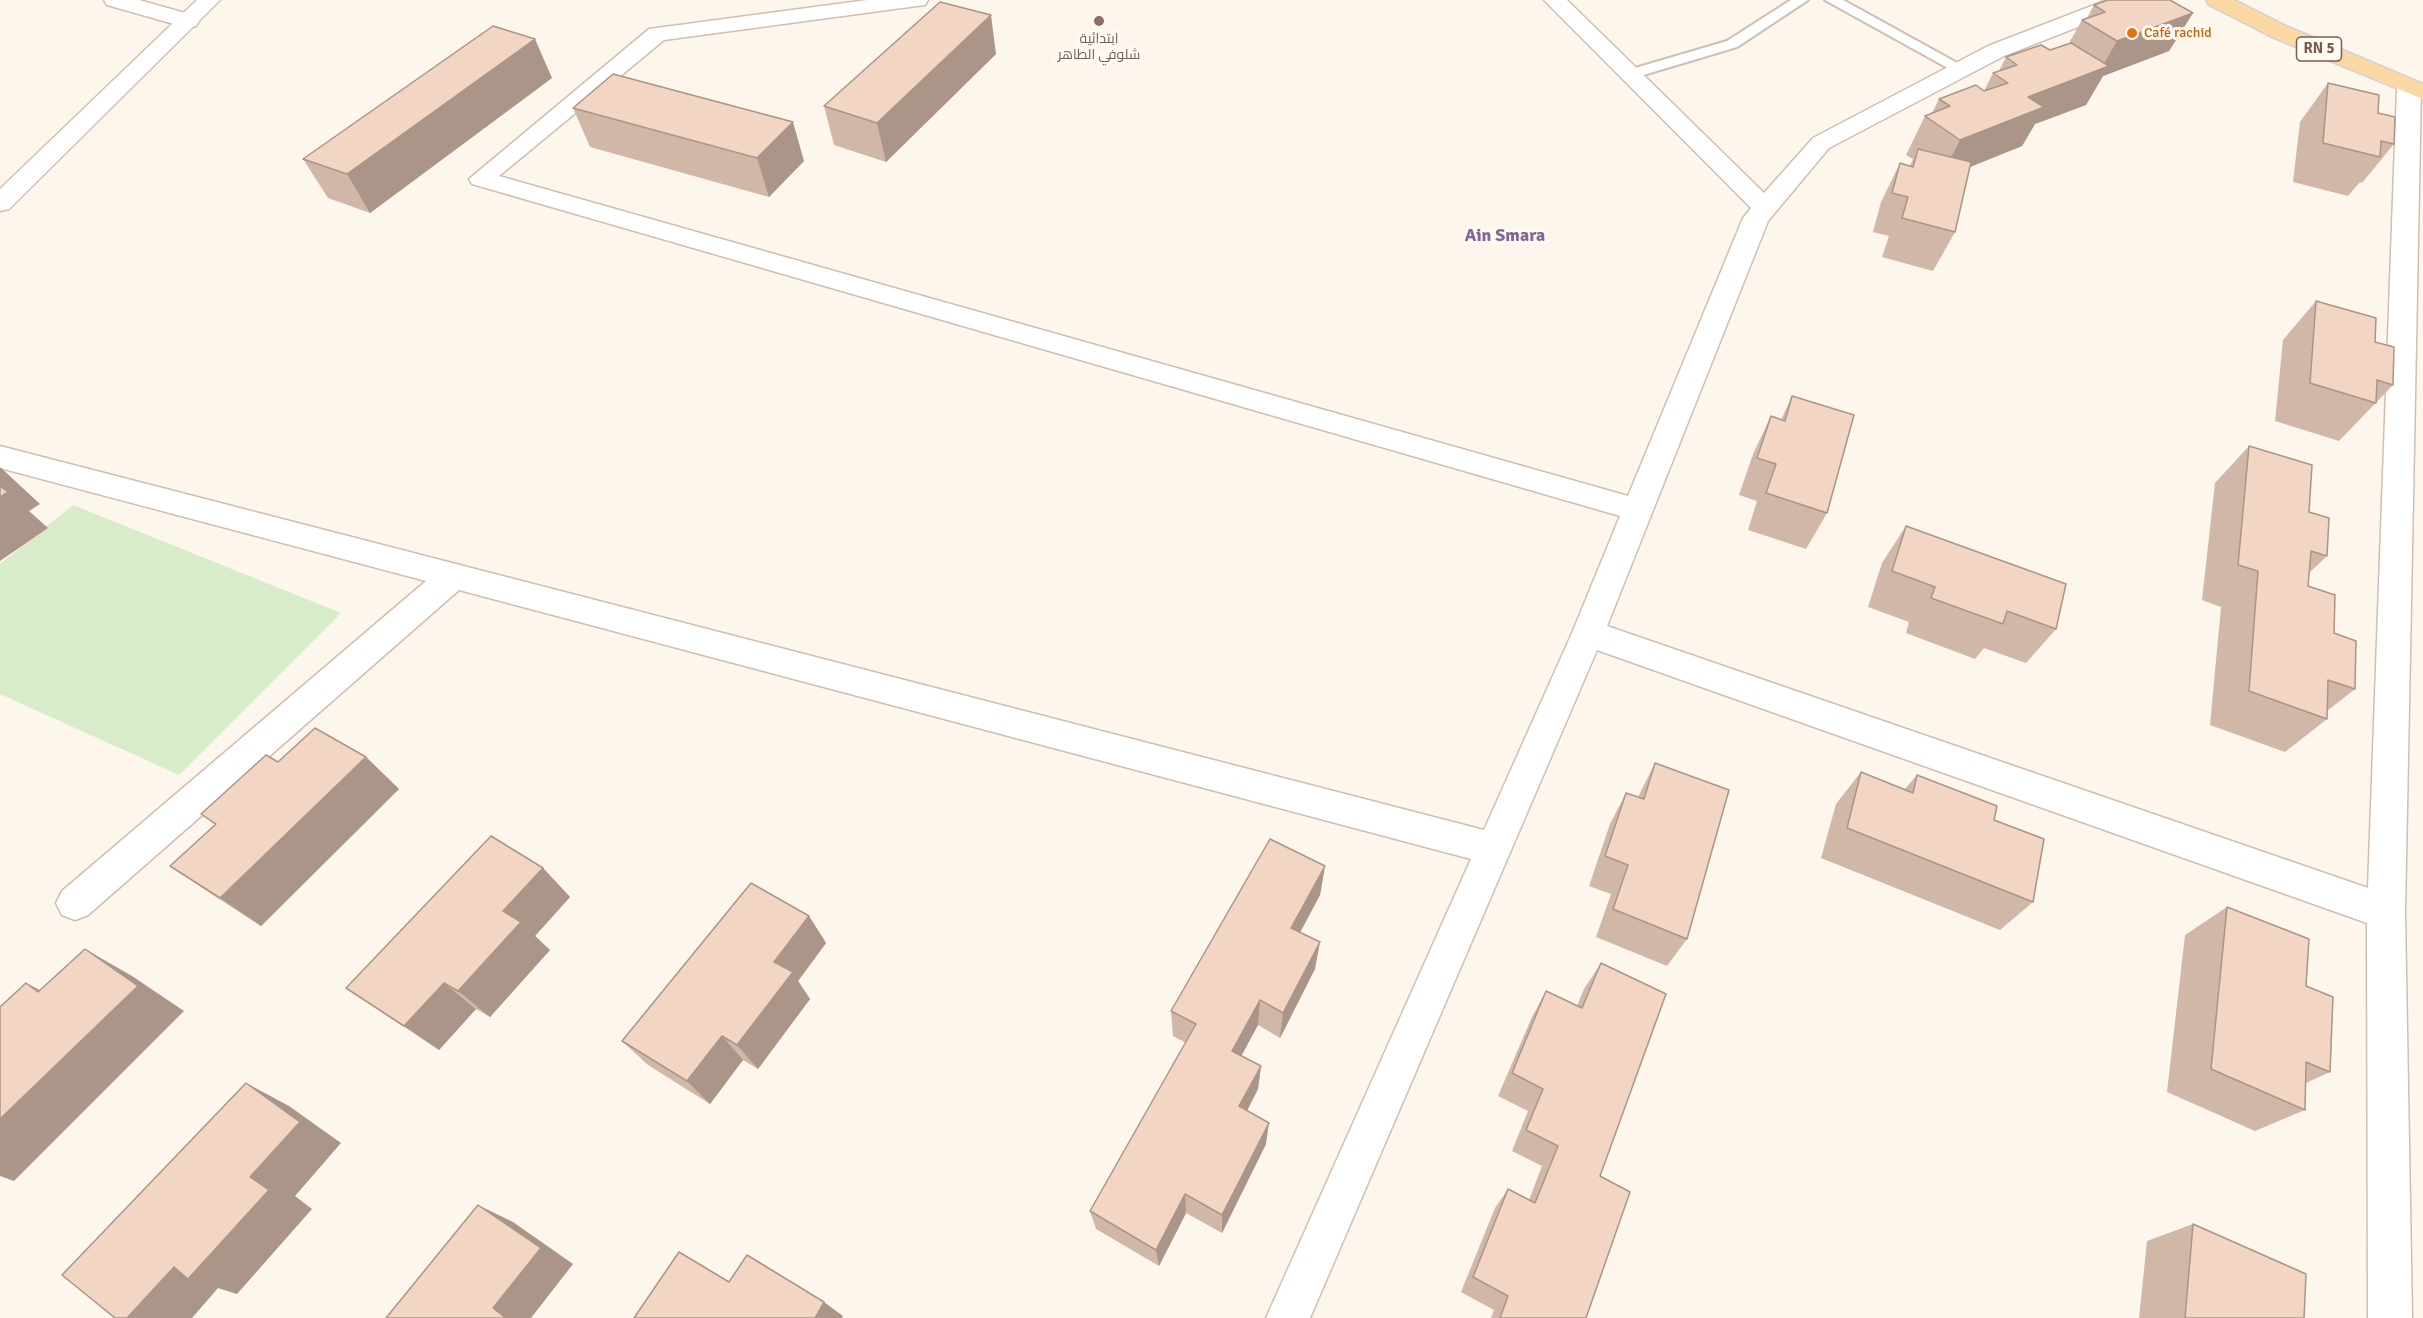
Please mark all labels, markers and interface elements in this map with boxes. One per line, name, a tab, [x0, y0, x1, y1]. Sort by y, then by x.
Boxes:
marker: ابتدائية شلوفي الطاهر	[1092, 14, 1106, 28]
place label: Café rachid	[2144, 25, 2212, 41]
marker: Café rachid	[2125, 26, 2139, 40]
place label: ابتدائية شلوفي الطاهر	[1058, 31, 1140, 63]
road number: RN 5	[2296, 37, 2342, 61]
district label: Ain Smara	[1465, 225, 1545, 247]

